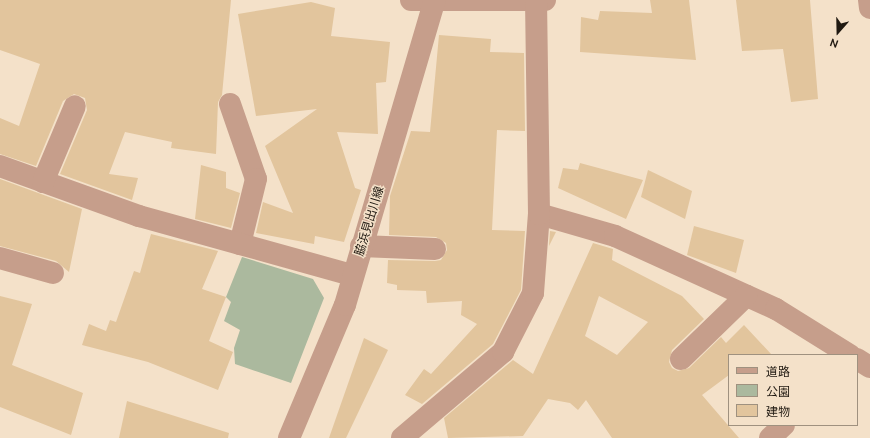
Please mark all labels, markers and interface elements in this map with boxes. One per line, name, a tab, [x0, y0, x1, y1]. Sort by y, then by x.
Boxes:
north arrow	[818, 12, 858, 52]
text: N	[828, 36, 840, 50]
street label: 脇浜見出川線	[352, 184, 386, 258]
legend	[728, 354, 858, 426]
text: 道路	[766, 365, 790, 378]
text: 公園	[766, 385, 790, 398]
text: 建物	[766, 405, 790, 418]

